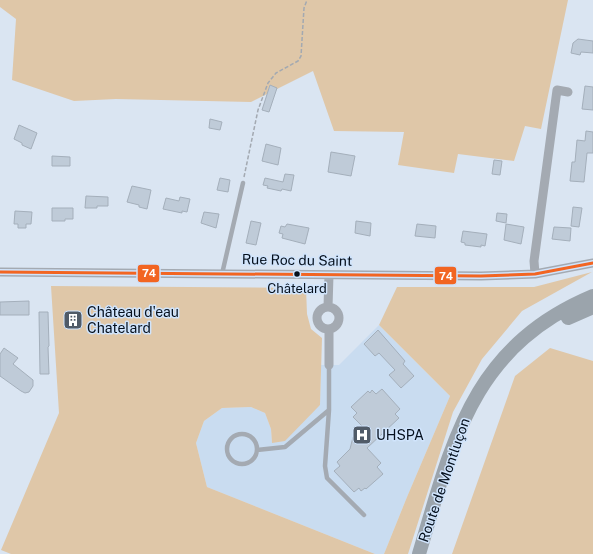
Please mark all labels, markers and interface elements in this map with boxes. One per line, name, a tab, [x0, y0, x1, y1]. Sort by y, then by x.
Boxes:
street label: Rue Roc du Saint	[242, 251, 352, 269]
line badge: 74	[137, 264, 160, 283]
line badge: 74	[434, 266, 457, 285]
text: 74	[142, 267, 156, 279]
marker: Châtelard	[292, 269, 302, 279]
text: 74	[439, 270, 453, 282]
place label: Châtelard	[267, 281, 327, 296]
place label: Château d'eau Chatelard	[87, 304, 179, 336]
building icon: Château d'eau Chatelard	[62, 309, 84, 331]
street label: Route de Montluçon	[415, 416, 473, 544]
hospital icon: UHSPA	[351, 424, 373, 446]
place label: UHSPA	[376, 427, 424, 443]

